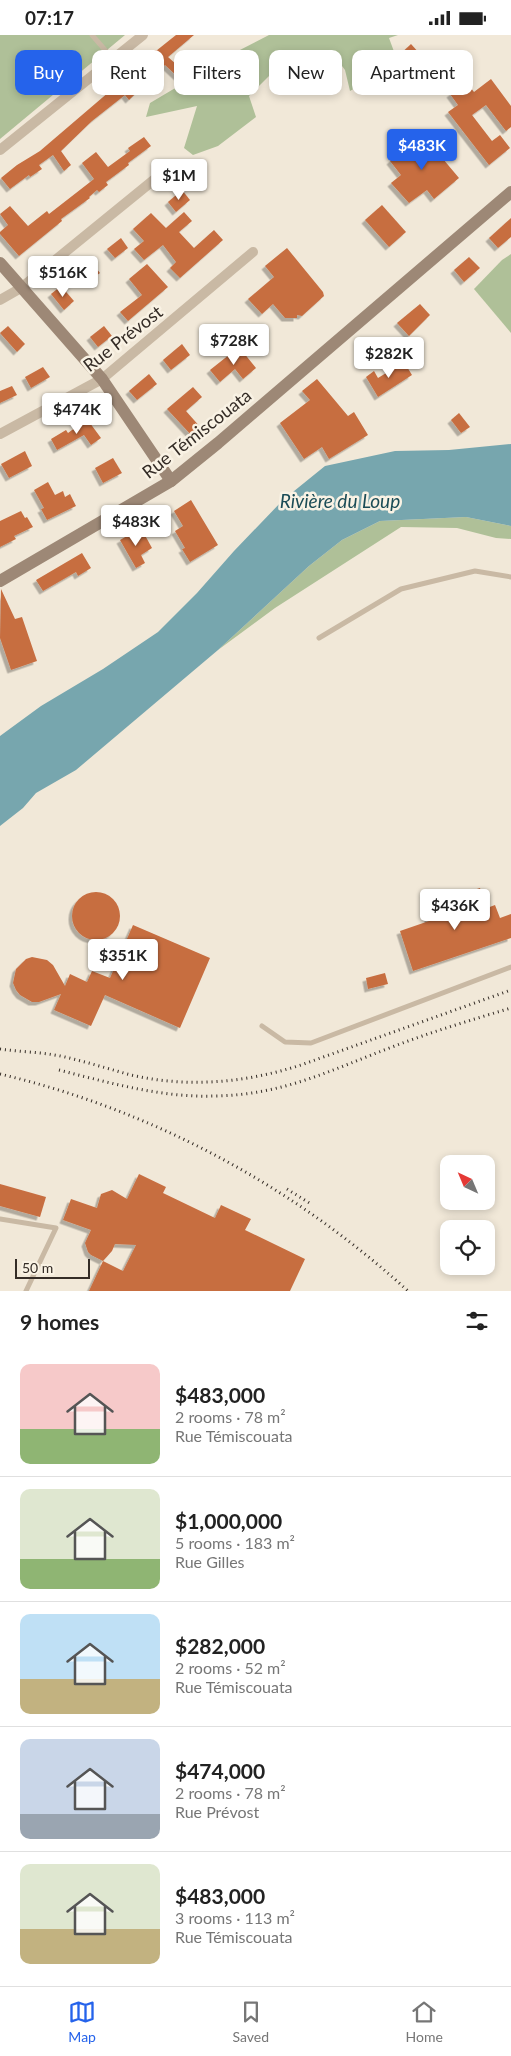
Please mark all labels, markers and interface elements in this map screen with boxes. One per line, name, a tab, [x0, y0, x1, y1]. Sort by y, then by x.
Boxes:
text: 07:17	[25, 6, 74, 29]
chip: Buy	[15, 50, 82, 95]
chip: Rent	[92, 50, 164, 95]
chip: Filters	[174, 50, 259, 95]
chip: New	[269, 50, 342, 95]
chip: Apartment	[352, 50, 473, 95]
pin: $483K	[387, 129, 457, 171]
text: $483K	[398, 135, 446, 154]
pin: $1M	[155, 159, 203, 201]
text: $1M	[162, 165, 196, 184]
pin: $516K	[28, 255, 98, 298]
text: $516K	[39, 262, 87, 281]
street label: Rue Prévost	[78, 300, 167, 376]
pin: $728K	[199, 323, 269, 366]
text: $728K	[210, 330, 258, 349]
pin: $282K	[354, 337, 424, 379]
text: $282K	[365, 343, 413, 362]
street label: Rue Témiscouata	[137, 384, 255, 483]
pin: $474K	[42, 393, 112, 435]
text: $474K	[53, 399, 101, 418]
water label: Rivière du Loup	[280, 489, 400, 512]
pin: $483K	[101, 505, 171, 547]
text: $483K	[112, 511, 160, 530]
pin: $436K	[420, 889, 490, 931]
text: $436K	[431, 895, 479, 914]
pin: $351K	[88, 939, 158, 981]
text: $351K	[99, 945, 147, 964]
north arrow	[440, 1155, 495, 1210]
map controls	[440, 1155, 495, 1275]
button: locate	[440, 1220, 495, 1275]
scale bar	[15, 1256, 90, 1279]
text: 50 m	[22, 1259, 53, 1276]
icon: filters	[463, 1307, 491, 1335]
text: 9 homes	[20, 1309, 99, 1334]
text: $483,000	[175, 1382, 265, 1407]
icon: home	[60, 1384, 120, 1444]
text: 2 rooms · 78 m²	[175, 1407, 286, 1426]
text: Rue Témiscouata	[175, 1426, 293, 1445]
text: $1,000,000	[175, 1508, 282, 1533]
icon: home	[60, 1509, 120, 1569]
text: 5 rooms · 183 m²	[175, 1533, 295, 1552]
text: Rue Gilles	[175, 1552, 245, 1571]
text: $282,000	[175, 1633, 265, 1658]
icon: home	[60, 1634, 120, 1694]
text: 2 rooms · 52 m²	[175, 1658, 286, 1677]
text: Rue Témiscouata	[175, 1677, 293, 1696]
text: $474,000	[175, 1758, 265, 1783]
icon: home	[60, 1759, 120, 1819]
text: 2 rooms · 78 m²	[175, 1783, 286, 1802]
text: Rue Prévost	[175, 1802, 259, 1821]
text: $483,000	[175, 1883, 265, 1908]
icon: home	[60, 1884, 120, 1944]
text: 3 rooms · 113 m²	[175, 1908, 295, 1927]
text: Rue Témiscouata	[175, 1927, 293, 1946]
tab: Map	[68, 1998, 96, 2045]
tab: Saved	[233, 1998, 269, 2045]
tab: Home	[405, 1998, 443, 2045]

